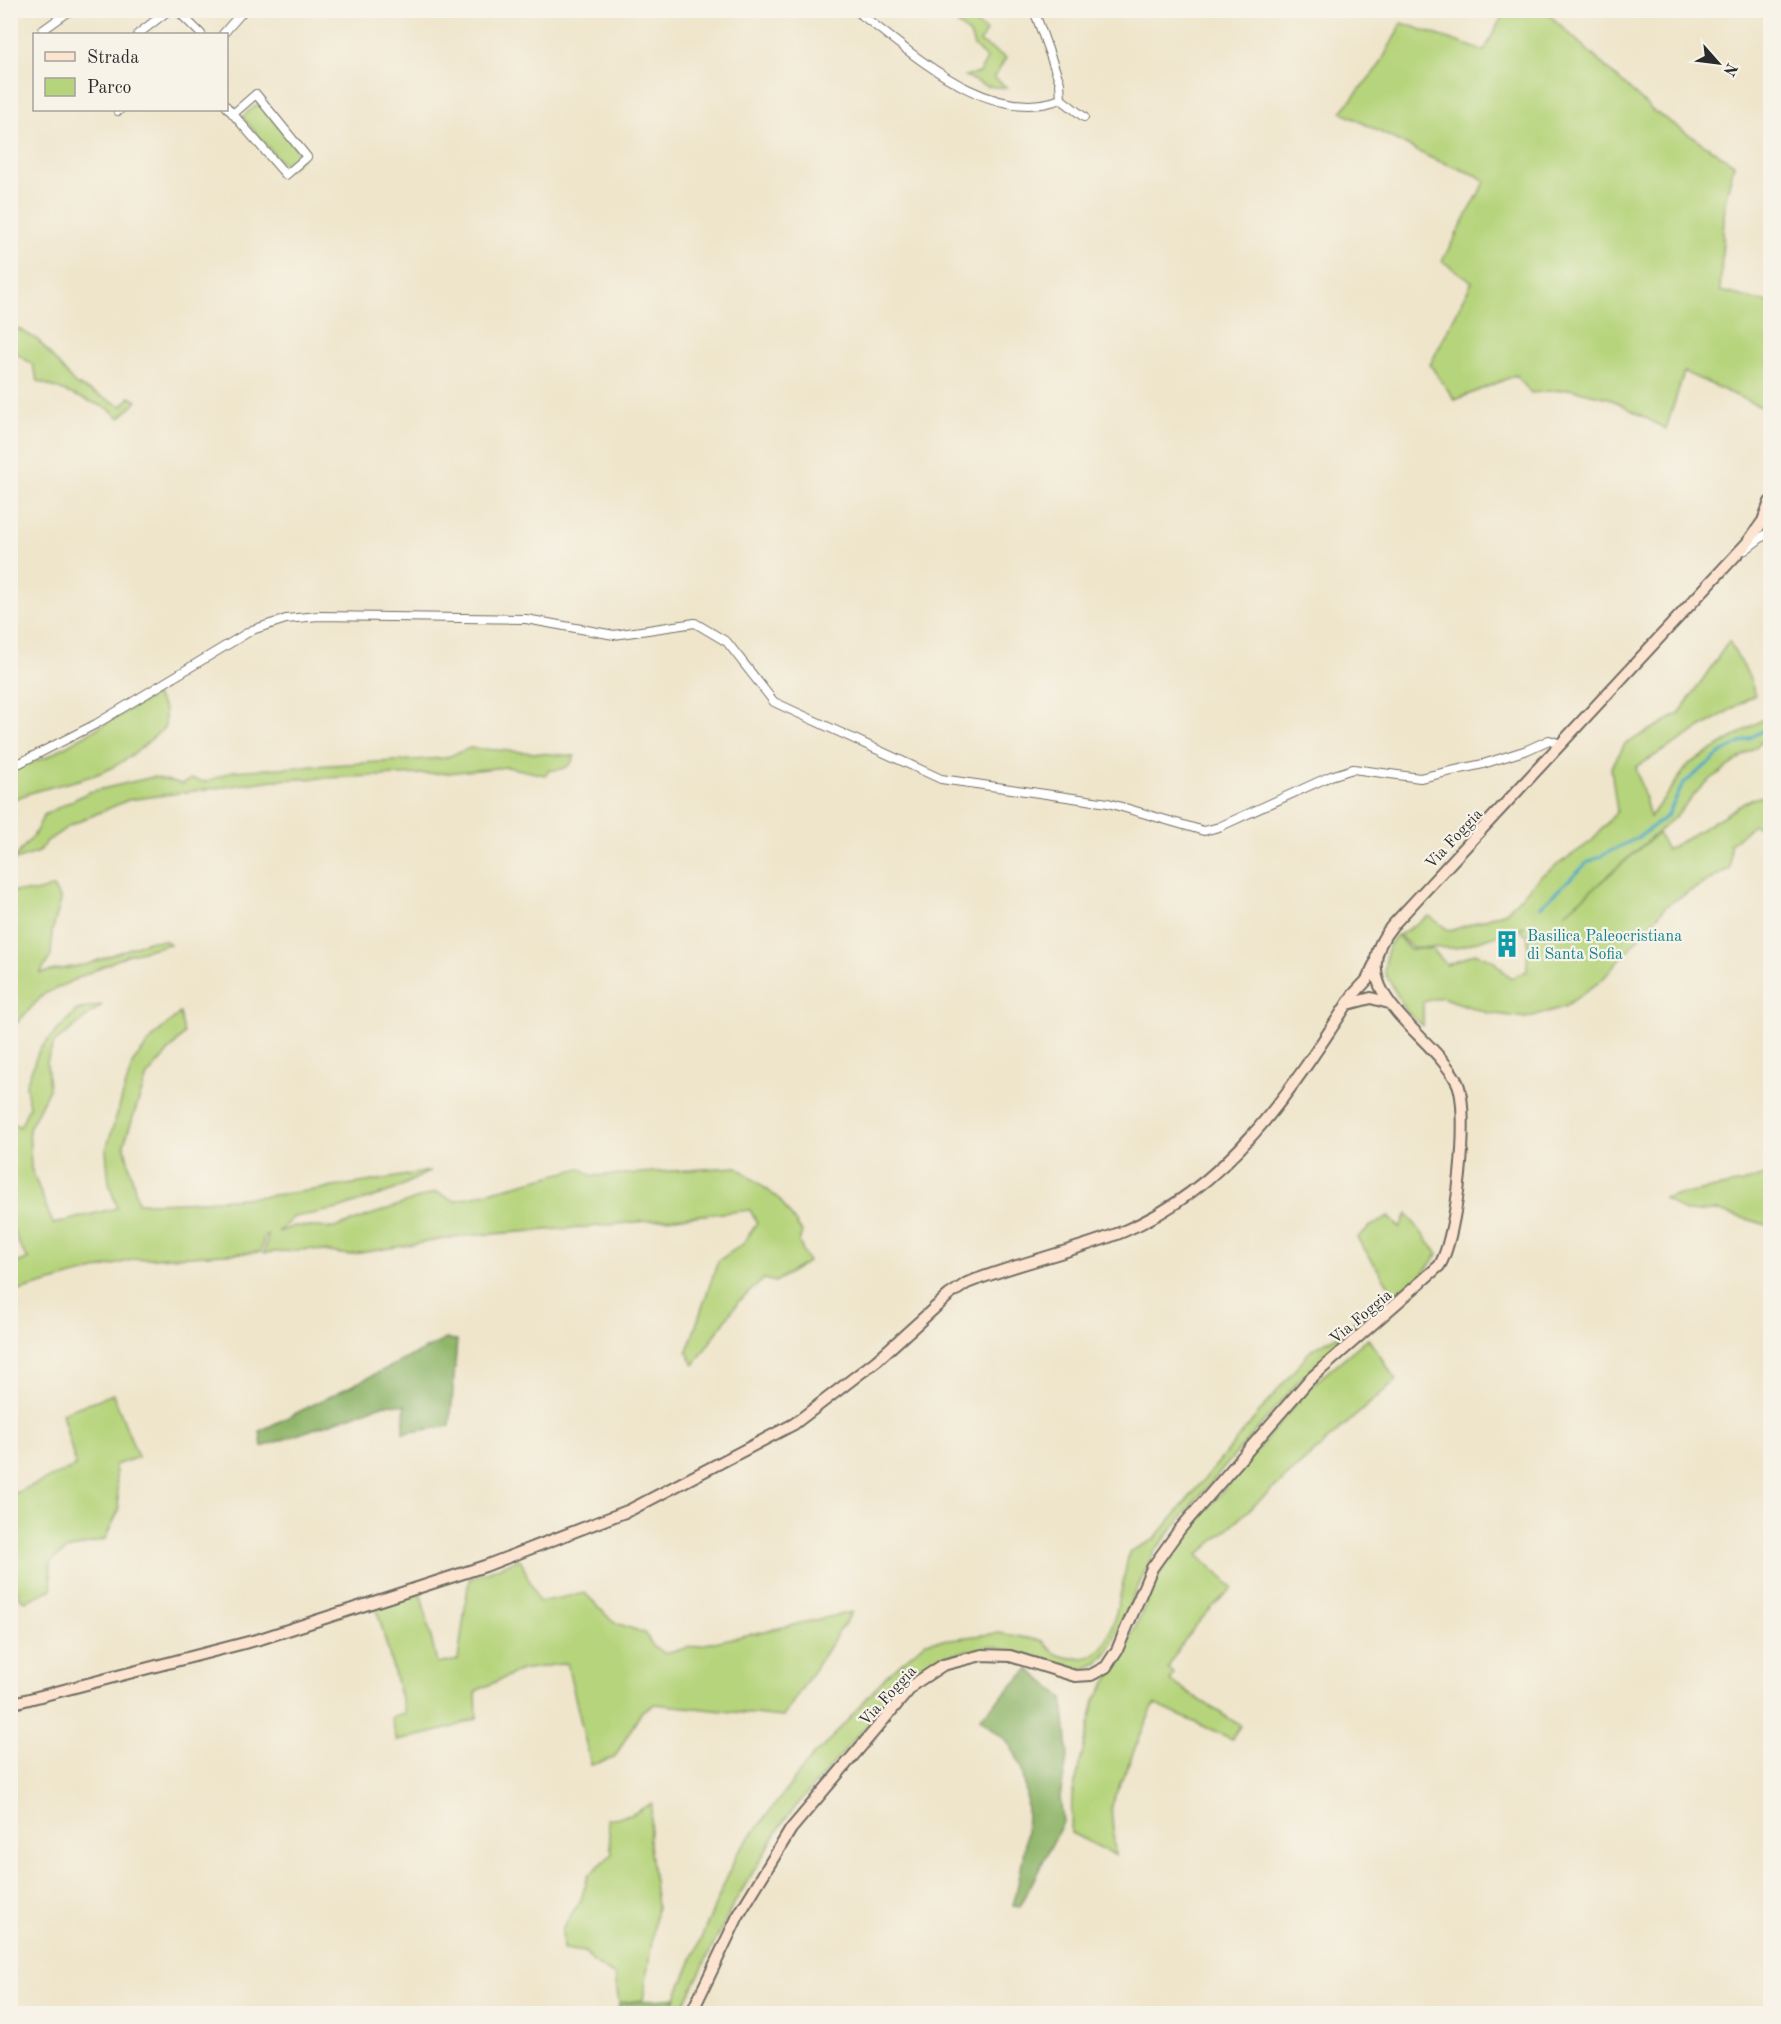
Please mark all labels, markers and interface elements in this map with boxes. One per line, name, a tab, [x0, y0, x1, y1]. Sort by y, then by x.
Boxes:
legend	[33, 33, 228, 111]
north arrow	[1688, 33, 1748, 93]
text: Strada	[87, 49, 139, 67]
text: N	[1719, 60, 1739, 79]
text: Parco	[87, 79, 132, 97]
street label: Via Foggia	[1423, 806, 1486, 872]
building icon: Basilica Paleocristiana di Santa Sofia	[1492, 929, 1522, 959]
place label: Basilica Paleocristiana di Santa Sofia	[1527, 929, 1682, 963]
street label: Via Foggia	[1327, 1287, 1395, 1348]
street label: Via Foggia	[857, 1663, 920, 1729]

